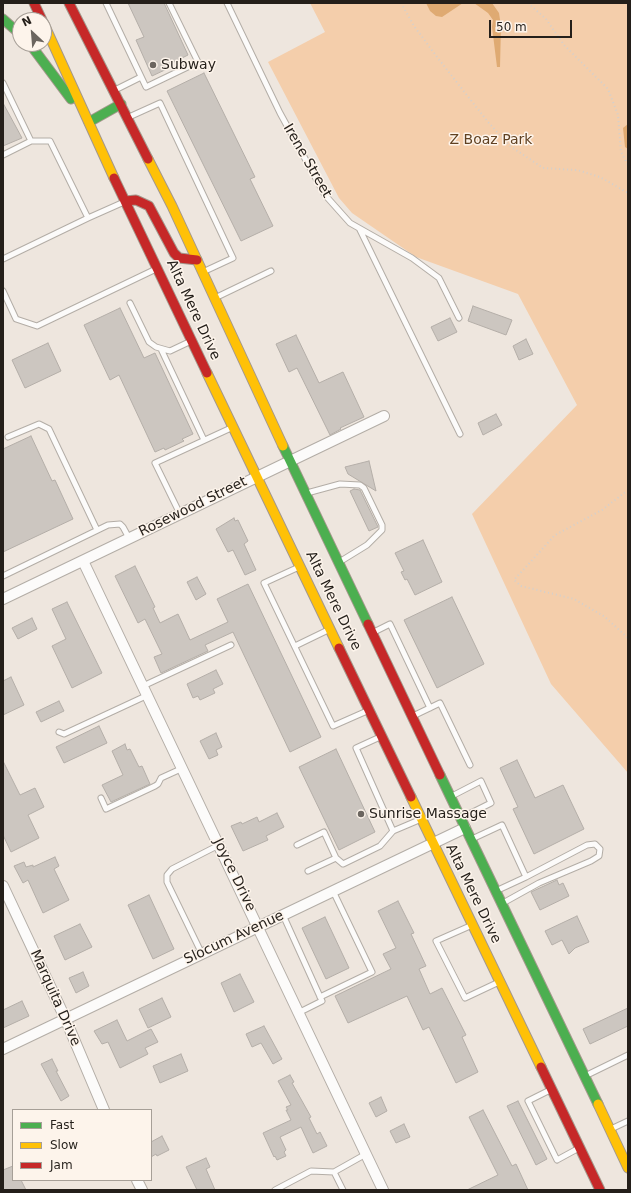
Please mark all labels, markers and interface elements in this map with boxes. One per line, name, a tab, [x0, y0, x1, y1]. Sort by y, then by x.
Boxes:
north arrow	[12, 12, 52, 52]
scale bar	[491, 12, 574, 38]
text: N	[20, 14, 34, 30]
text: 50 m	[496, 20, 527, 34]
place label: Subway	[161, 57, 216, 73]
marker: Subway	[148, 60, 158, 70]
street label: Irene Street	[279, 121, 335, 201]
park label: Z Boaz Park	[450, 132, 532, 148]
street label: Alta Mere Drive	[162, 257, 224, 363]
street label: Rosewood Street	[136, 474, 250, 540]
street label: Alta Mere Drive	[302, 549, 364, 653]
place label: Sunrise Massage	[369, 806, 487, 822]
marker: Sunrise Massage	[356, 809, 366, 819]
street label: Joyce Drive	[209, 836, 259, 914]
street label: Alta Mere Drive	[442, 842, 504, 946]
street label: Slocum Avenue	[182, 908, 286, 968]
street label: Marquita Drive	[26, 947, 84, 1049]
legend	[12, 1109, 152, 1181]
text: Fast	[50, 1118, 74, 1132]
text: Slow	[50, 1138, 78, 1152]
text: Jam	[50, 1158, 73, 1172]

